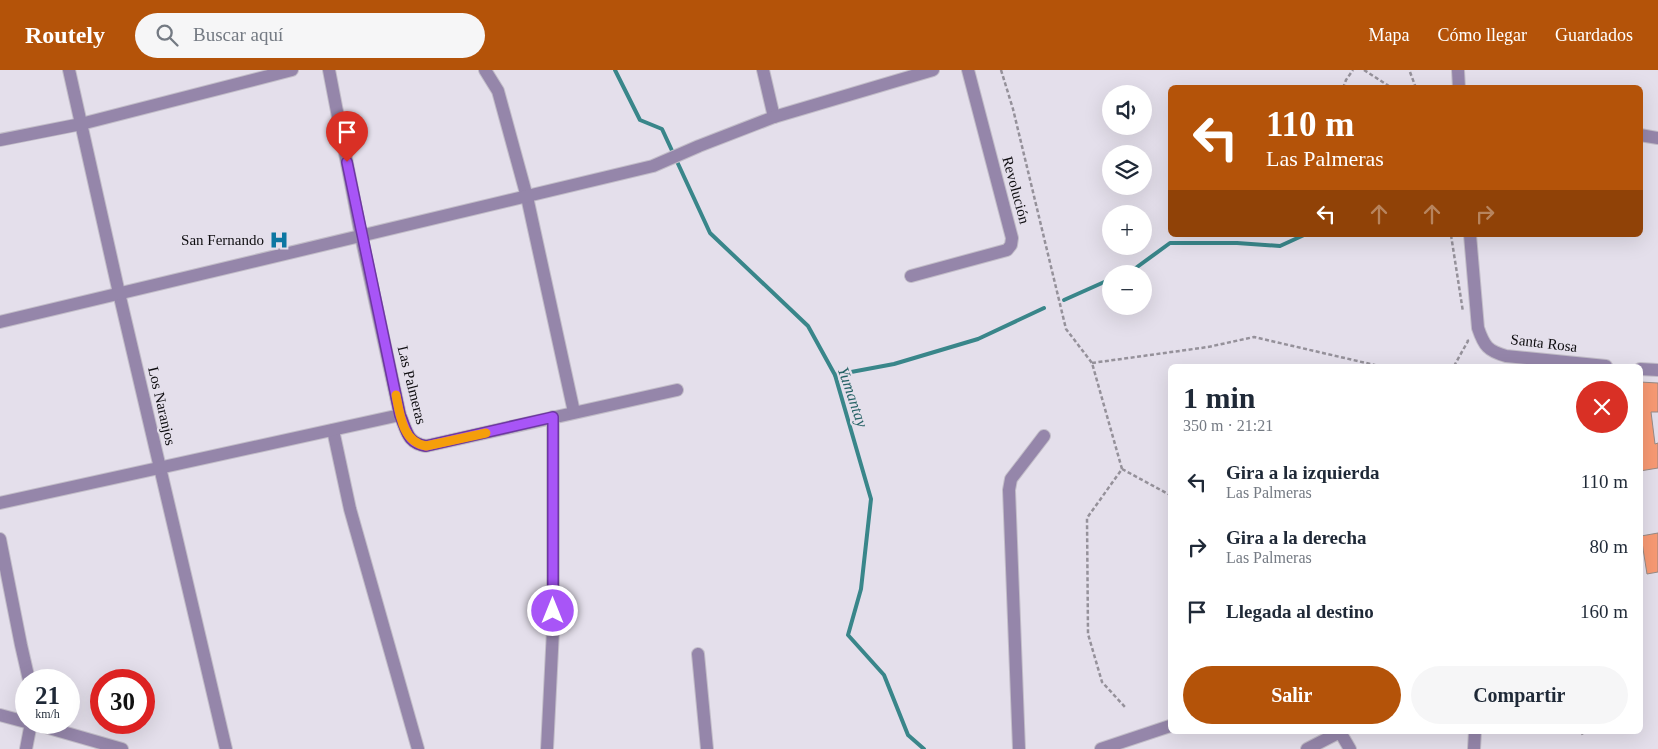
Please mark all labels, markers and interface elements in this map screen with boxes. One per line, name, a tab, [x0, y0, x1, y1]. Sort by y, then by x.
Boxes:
search box	[135, 13, 485, 58]
icon: search	[153, 21, 181, 49]
text: Routely	[25, 22, 105, 48]
text: Buscar aquí	[193, 24, 283, 45]
text: Mapa	[1369, 25, 1410, 45]
text: Cómo llegar	[1438, 25, 1527, 45]
text: Guardados	[1555, 25, 1633, 45]
map controls	[1102, 85, 1152, 315]
button: sound	[1102, 85, 1152, 135]
icon: left	[1183, 105, 1248, 170]
text: 110 m	[1266, 105, 1354, 144]
pin	[326, 111, 368, 162]
icon: arrive	[333, 118, 361, 146]
button: layers	[1102, 145, 1152, 195]
text: Las Palmeras	[1266, 146, 1384, 171]
street label: Revolución	[999, 155, 1033, 226]
icon: left	[1312, 200, 1340, 228]
icon: ahead	[1365, 200, 1393, 228]
icon: ahead	[1418, 200, 1446, 228]
icon: right	[1471, 200, 1499, 228]
button: +	[1102, 205, 1152, 255]
hospital icon: San Fernando	[268, 229, 290, 251]
place label: San Fernando	[181, 232, 264, 248]
button: −	[1102, 265, 1152, 315]
street label: Santa Rosa	[1510, 331, 1579, 355]
street label: Las Palmeras	[395, 344, 430, 426]
street label: Los Naranjos	[145, 365, 179, 447]
water label: Yumantay	[834, 365, 872, 431]
text: 1 min	[1183, 381, 1256, 414]
button: close	[1576, 381, 1628, 433]
text: 350 m · 21:21	[1183, 417, 1273, 434]
text: Gira a la izquierda	[1226, 462, 1380, 483]
icon: left	[1183, 468, 1211, 496]
text: 110 m	[1581, 471, 1628, 492]
text: Las Palmeras	[1226, 484, 1312, 501]
text: Gira a la derecha	[1226, 527, 1367, 548]
icon: right	[1183, 533, 1211, 561]
text: 80 m	[1589, 536, 1628, 557]
text: Las Palmeras	[1226, 549, 1312, 566]
position arrow	[526, 584, 578, 636]
icon: arrive	[1183, 598, 1211, 626]
text: Llegada al destino	[1226, 601, 1374, 622]
text: 160 m	[1580, 601, 1628, 622]
button: Salir	[1183, 666, 1401, 724]
button: Compartir	[1411, 666, 1628, 724]
speed limit sign: 30	[90, 669, 155, 734]
text: 21	[35, 682, 60, 709]
text: km/h	[35, 707, 60, 721]

